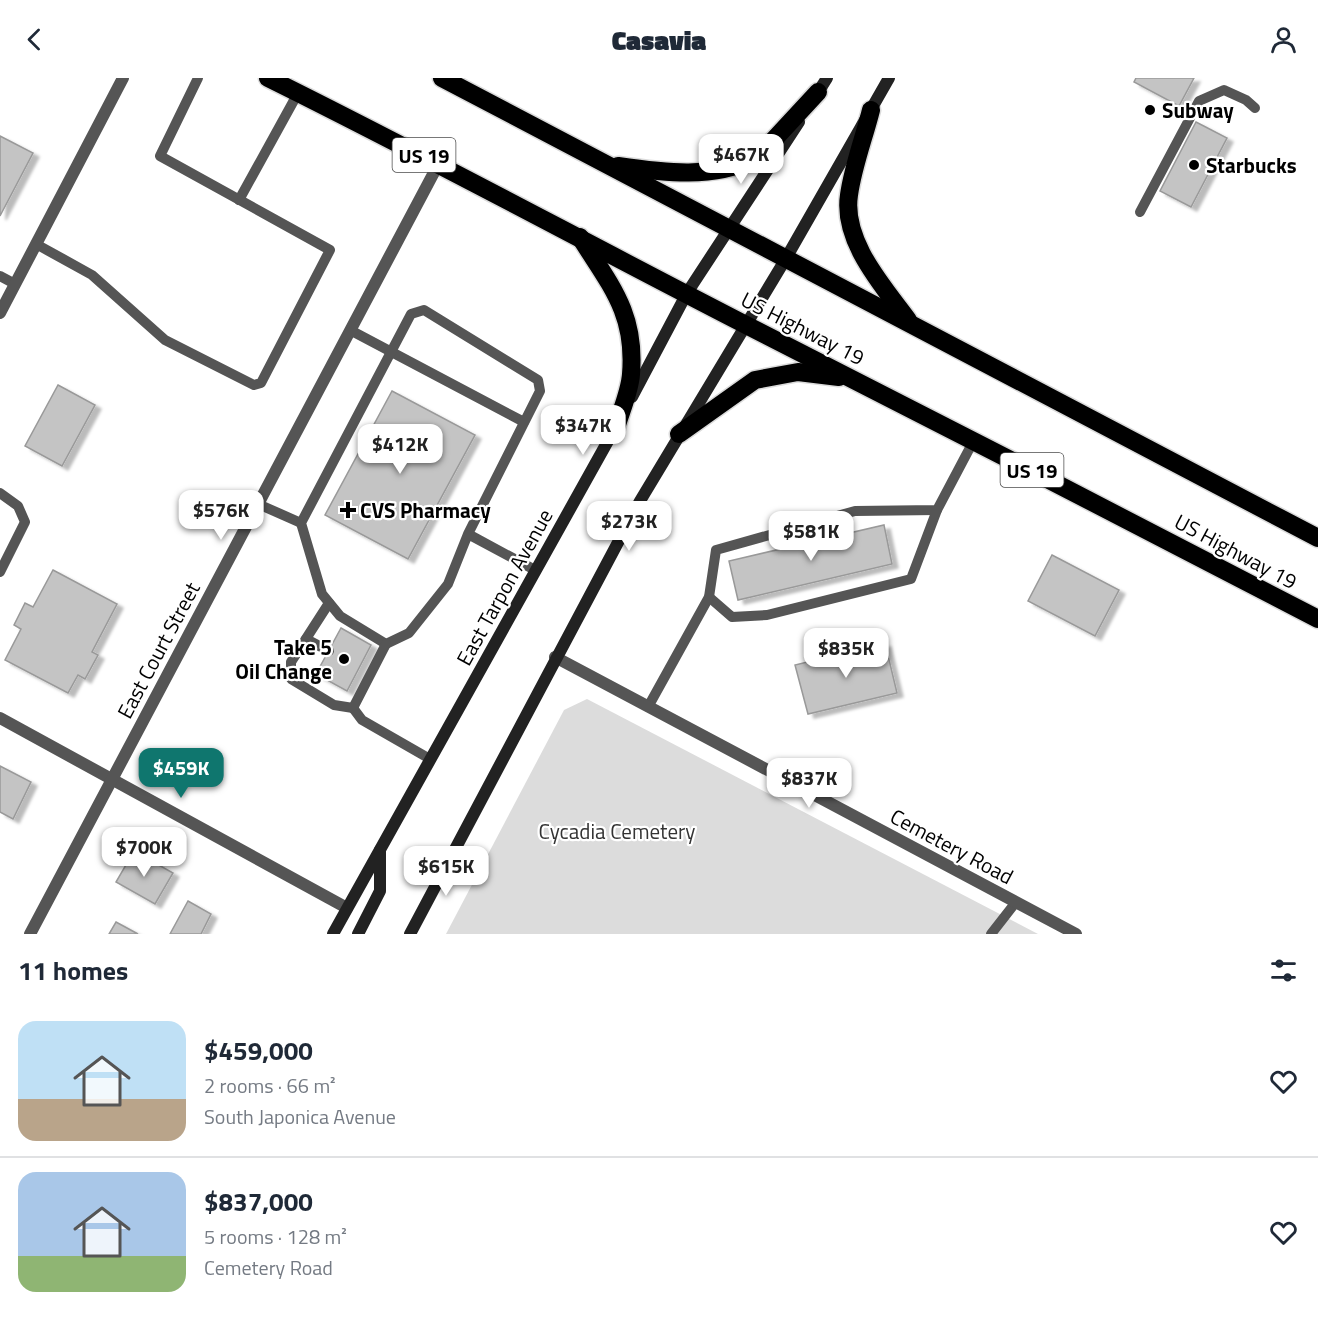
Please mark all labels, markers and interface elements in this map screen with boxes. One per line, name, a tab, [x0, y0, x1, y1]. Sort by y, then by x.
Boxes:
text: Casavia	[612, 19, 706, 60]
icon: back	[18, 23, 51, 56]
icon: person	[1267, 23, 1300, 56]
place label: Subway	[1162, 94, 1234, 126]
marker: Subway	[1143, 103, 1157, 117]
pin: $467K	[699, 134, 783, 185]
road number: US 19	[392, 138, 456, 172]
text: $467K	[713, 138, 769, 169]
place label: Starbucks	[1206, 149, 1297, 181]
marker: Starbucks	[1187, 158, 1201, 172]
street label: US Highway 19	[736, 283, 870, 373]
pin: $347K	[541, 405, 625, 456]
text: $347K	[555, 409, 611, 440]
pin: $412K	[358, 424, 442, 475]
text: $412K	[372, 428, 428, 459]
road number: US 19	[1000, 453, 1064, 487]
pin: $576K	[179, 490, 263, 541]
text: $576K	[193, 494, 249, 525]
place label: CVS Pharmacy	[360, 494, 491, 526]
pin: $273K	[587, 501, 671, 552]
marker: CVS Pharmacy	[341, 503, 355, 517]
street label: East Tarpon Avenue	[448, 503, 560, 671]
text: $273K	[601, 505, 657, 536]
street label: US Highway 19	[1169, 505, 1303, 597]
pin: $581K	[769, 511, 853, 562]
text: $581K	[783, 515, 839, 546]
street label: East Court Street	[108, 575, 208, 724]
pin: $835K	[804, 628, 888, 679]
place label: Take 5 Oil Change	[235, 631, 332, 687]
text: $835K	[818, 632, 874, 663]
marker: Take 5 Oil Change	[337, 652, 351, 666]
pin: $459K	[139, 748, 223, 799]
text: $459K	[153, 752, 209, 783]
pin: $837K	[767, 758, 851, 809]
text: $837K	[781, 762, 837, 793]
street label: Cemetery Road	[885, 800, 1019, 892]
park label: Cycadia Cemetery	[539, 815, 695, 847]
pin: $700K	[102, 827, 186, 878]
text: $700K	[116, 831, 172, 862]
pin: $615K	[404, 846, 488, 897]
text: $615K	[418, 850, 474, 881]
text: 11 homes	[18, 951, 128, 990]
icon: filters	[1267, 954, 1300, 987]
text: $459,000	[204, 1031, 313, 1070]
icon: home	[66, 1045, 138, 1117]
icon: heart	[1267, 1065, 1300, 1098]
text: 2 rooms · 66 m²	[204, 1070, 336, 1101]
text: South Japonica Avenue	[204, 1101, 396, 1132]
text: $837,000	[204, 1182, 313, 1221]
icon: home	[66, 1196, 138, 1268]
icon: heart	[1267, 1216, 1300, 1249]
text: 5 rooms · 128 m²	[204, 1221, 347, 1252]
text: Cemetery Road	[204, 1252, 333, 1283]

